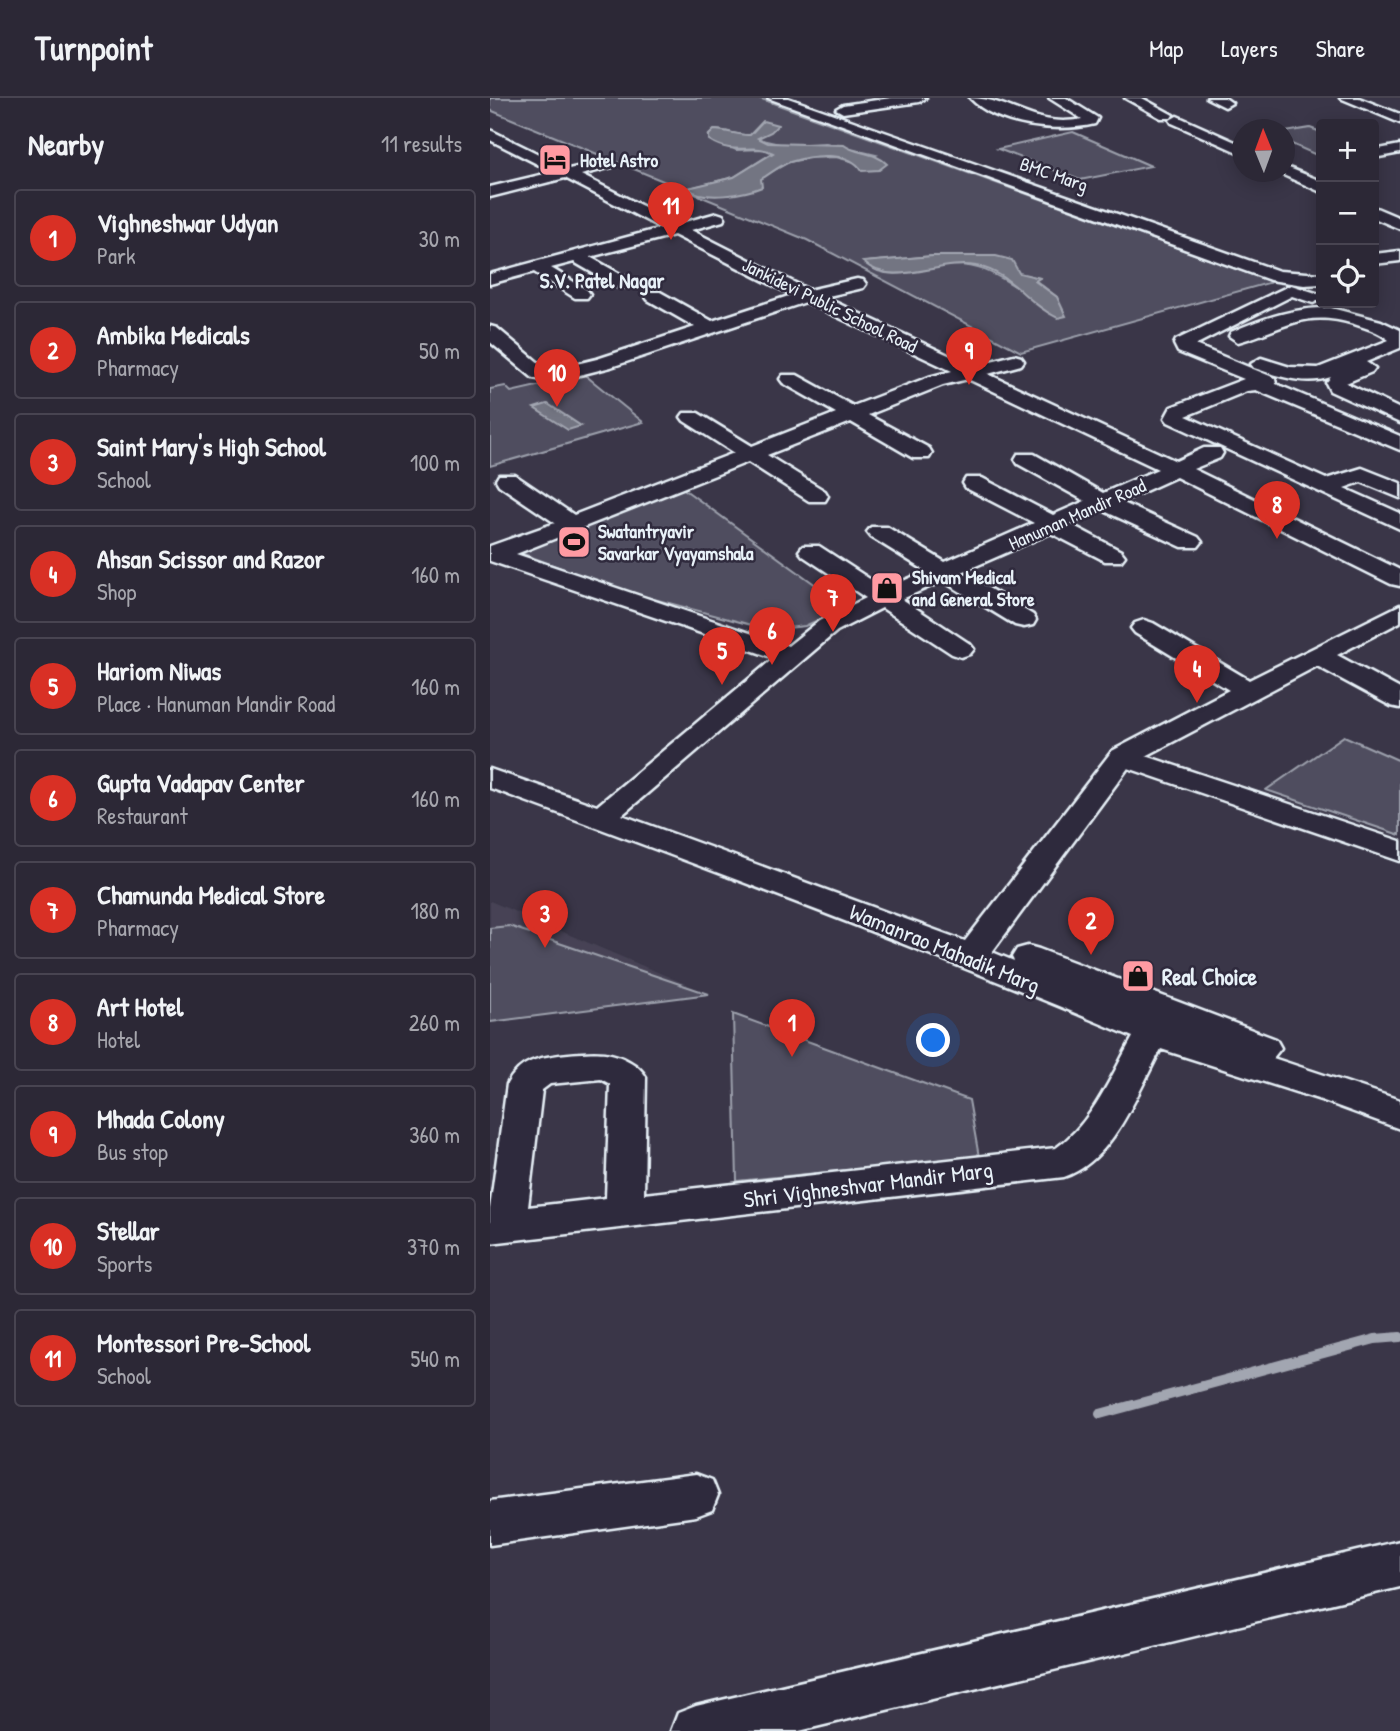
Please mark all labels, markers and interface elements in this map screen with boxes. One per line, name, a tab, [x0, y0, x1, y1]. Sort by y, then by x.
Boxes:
text: Turnpoint	[35, 26, 152, 70]
text: Map	[1149, 32, 1183, 64]
text: Layers	[1221, 32, 1278, 64]
text: Share	[1316, 32, 1365, 64]
north arrow	[1232, 119, 1295, 182]
map controls	[1316, 119, 1379, 308]
button: +	[1316, 119, 1379, 182]
text: Nearby	[28, 124, 104, 164]
text: 11 results	[381, 128, 462, 159]
hotel icon: Hotel Astro	[536, 141, 574, 179]
place label: Hotel Astro	[580, 147, 659, 173]
street label: BMC Marg	[1017, 150, 1091, 198]
pin: 11	[648, 182, 694, 240]
button: −	[1316, 182, 1379, 245]
text: Vighneshwar Udyan	[97, 205, 279, 240]
text: 1	[49, 223, 57, 254]
text: 30 m	[418, 223, 460, 254]
text: Park	[97, 240, 135, 271]
button: locate	[1316, 245, 1379, 308]
street label: Jankidevi Public School Road	[738, 251, 922, 359]
district label: S.V. Patel Nagar	[540, 266, 665, 296]
text: Ambika Medicals	[97, 317, 250, 352]
pin: 9	[946, 327, 992, 385]
text: 2	[48, 335, 58, 366]
text: 50 m	[419, 335, 460, 366]
pin: 10	[534, 349, 580, 407]
text: Pharmacy	[97, 352, 179, 383]
text: Saint Mary's High School	[97, 429, 326, 464]
text: 3	[48, 447, 58, 478]
text: 100 m	[410, 447, 460, 478]
text: School	[97, 464, 151, 495]
street label: Hanuman Mandir Road	[1004, 472, 1150, 556]
pin: 8	[1254, 481, 1300, 539]
place label: Swatantryavir Savarkar Vyayamshala	[598, 518, 754, 567]
sports icon: Swatantryavir Savarkar Vyayamshala	[555, 523, 593, 561]
text: Ahsan Scissor and Razor	[97, 541, 325, 576]
text: 4	[49, 559, 57, 590]
text: 160 m	[411, 559, 460, 590]
place label: Shivam Medical and General Store	[912, 564, 1035, 612]
shop icon: Shivam Medical and General Store	[868, 569, 906, 607]
pin: 7	[810, 574, 856, 632]
text: Shop	[97, 576, 136, 607]
pin: 6	[749, 607, 795, 665]
pin: 5	[699, 627, 745, 685]
pin: 4	[1174, 645, 1220, 703]
text: Hariom Niwas	[97, 653, 221, 688]
text: 5	[48, 671, 58, 702]
text: 160 m	[411, 671, 460, 702]
text: Place · Hanuman Mandir Road	[97, 688, 335, 719]
text: Gupta Vadapav Center	[97, 765, 305, 800]
text: 6	[48, 783, 58, 814]
text: 160 m	[411, 783, 460, 814]
text: Restaurant	[97, 800, 188, 831]
text: Chamunda Medical Store	[97, 877, 325, 912]
pin: 3	[522, 890, 568, 948]
text: 7	[47, 895, 59, 926]
text: 180 m	[410, 895, 460, 926]
street label: Wamanrao Mahadik Marg	[845, 896, 1045, 1000]
pin: 2	[1068, 897, 1114, 955]
text: Pharmacy	[97, 912, 179, 943]
shop icon: Real Choice	[1119, 957, 1157, 995]
place label: Real Choice	[1162, 961, 1258, 992]
text: Art Hotel	[97, 989, 183, 1024]
pin: 1	[769, 999, 815, 1057]
text: 8	[48, 1007, 58, 1038]
text: 260 m	[409, 1007, 460, 1038]
your location	[916, 1023, 950, 1057]
text: Hotel	[97, 1024, 140, 1055]
text: Mhada Colony	[97, 1101, 225, 1136]
text: 9	[49, 1119, 57, 1150]
text: 360 m	[409, 1119, 460, 1150]
text: Bus stop	[97, 1136, 168, 1167]
street label: Shri Vighneshvar Mandir Marg	[742, 1153, 994, 1215]
text: Stellar	[97, 1213, 160, 1248]
text: 10	[44, 1231, 62, 1262]
text: 370 m	[407, 1231, 460, 1262]
text: Sports	[97, 1248, 152, 1279]
text: Montessori Pre-School	[97, 1325, 311, 1360]
text: 11	[45, 1343, 61, 1374]
text: 540 m	[410, 1343, 460, 1374]
text: School	[97, 1360, 151, 1391]

